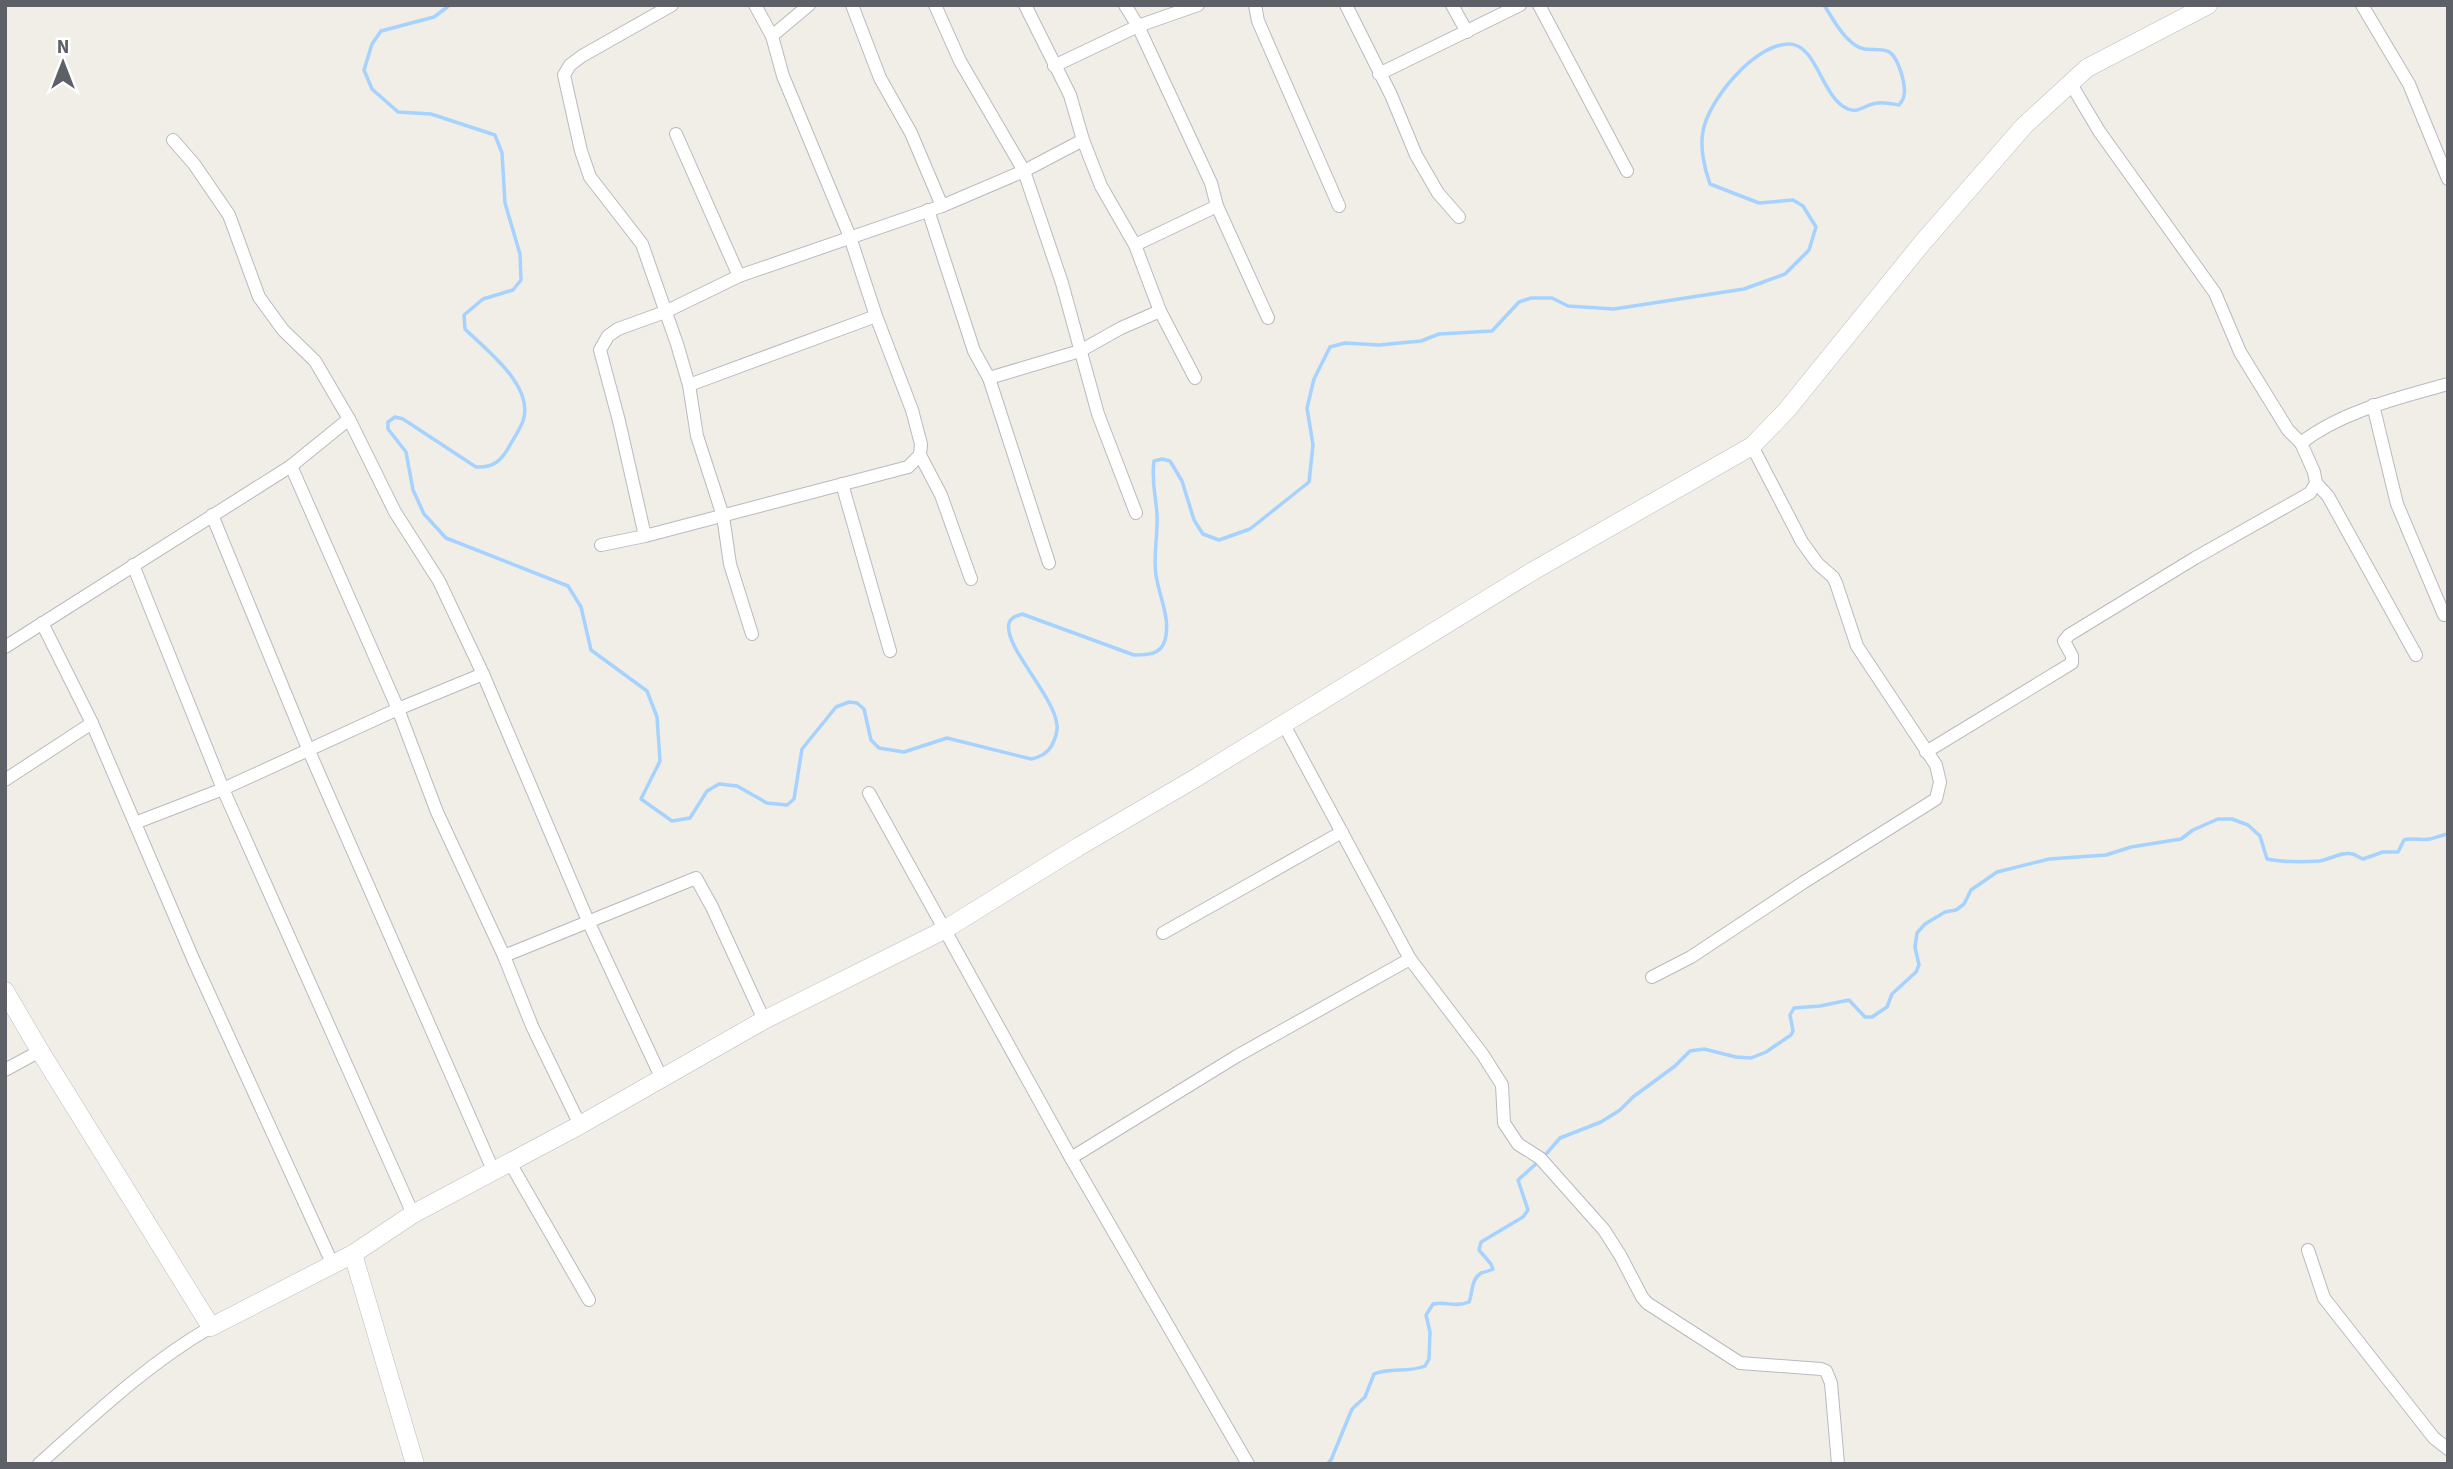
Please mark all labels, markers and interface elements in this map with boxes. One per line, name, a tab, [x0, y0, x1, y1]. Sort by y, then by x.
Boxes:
north arrow	[28, 28, 98, 98]
text: N	[57, 34, 69, 61]

